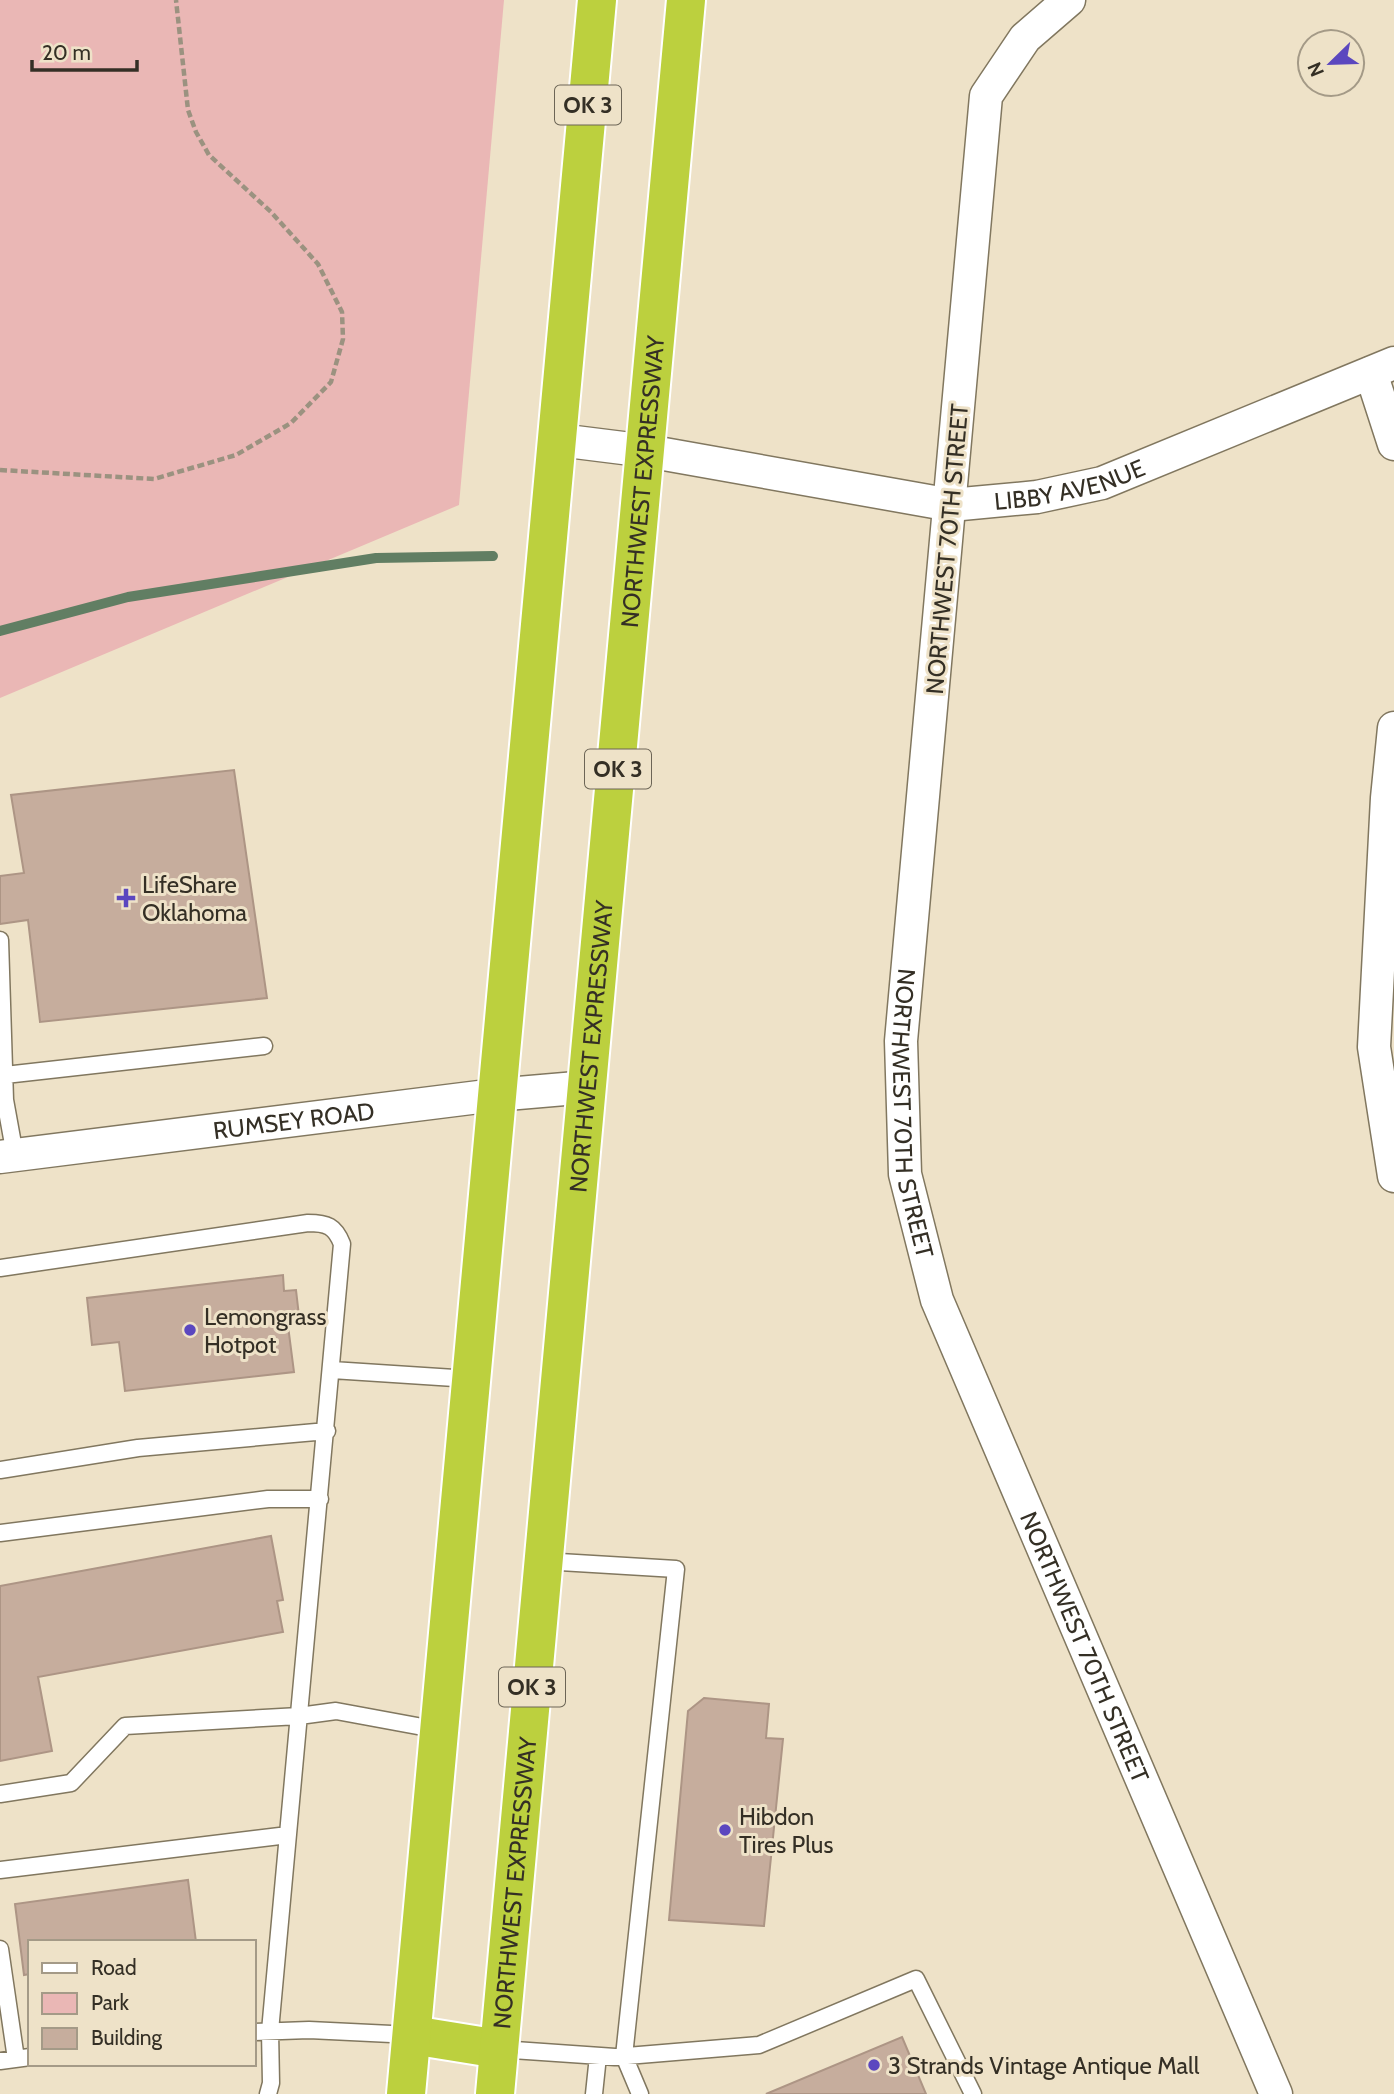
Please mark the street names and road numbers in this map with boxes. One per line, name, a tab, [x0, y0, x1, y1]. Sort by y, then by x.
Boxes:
road number: OK 3	[555, 86, 621, 124]
street label: NORTHWEST EXPRESSWAY	[614, 334, 670, 629]
street label: NORTHWEST 70TH STREET	[920, 402, 974, 695]
street label: LIBBY AVENUE	[993, 453, 1149, 515]
road number: OK 3	[585, 750, 651, 789]
street label: NORTHWEST EXPRESSWAY	[563, 899, 618, 1194]
street label: NORTHWEST 70TH STREET	[886, 967, 940, 1261]
street label: RUMSEY ROAD	[211, 1096, 376, 1145]
street label: NORTHWEST 70TH STREET	[1014, 1507, 1156, 1787]
road number: OK 3	[499, 1668, 565, 1706]
street label: NORTHWEST EXPRESSWAY	[486, 1735, 542, 2030]

